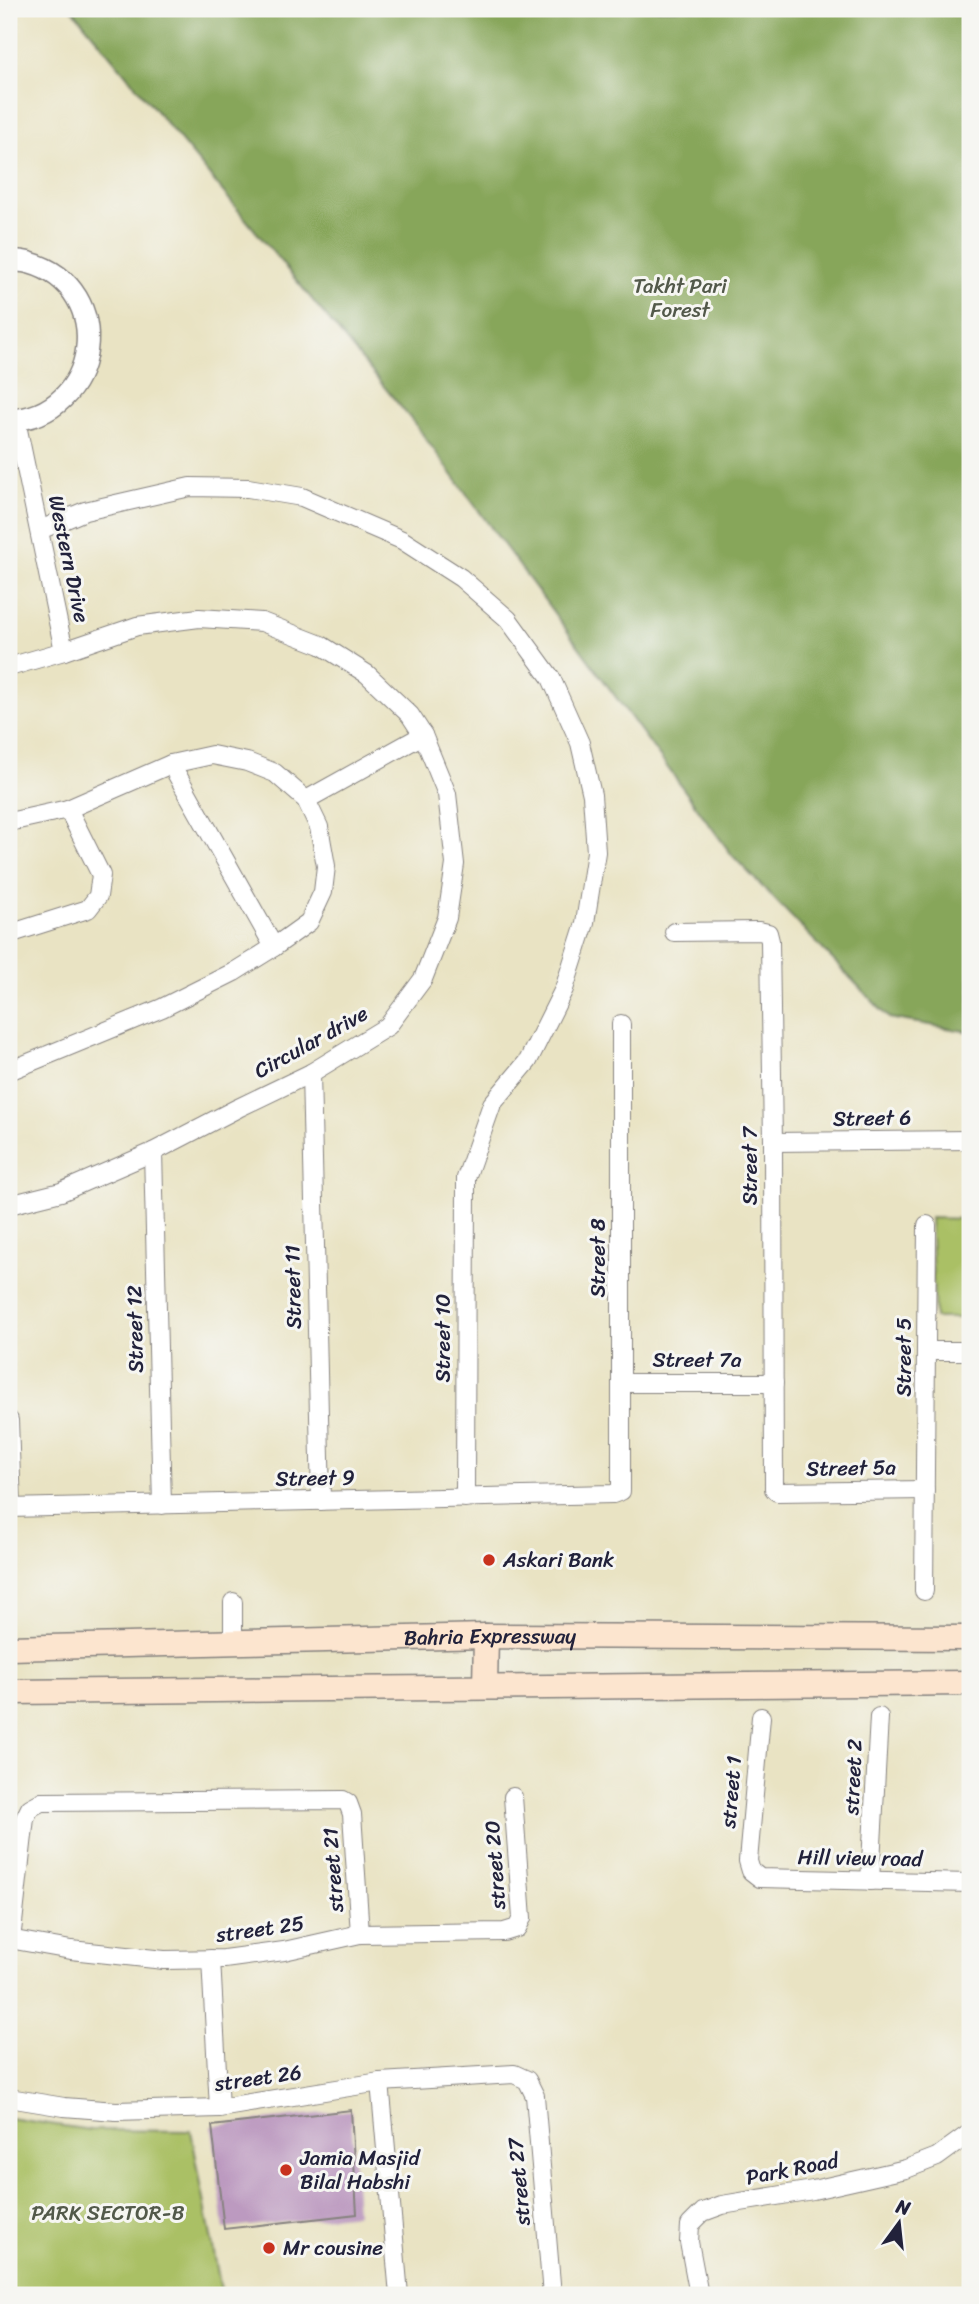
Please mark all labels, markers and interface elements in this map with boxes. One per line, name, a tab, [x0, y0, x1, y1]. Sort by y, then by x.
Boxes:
park label: Takht Pari Forest	[633, 267, 728, 329]
street label: Western Drive	[37, 492, 101, 626]
street label: Circular drive	[247, 995, 375, 1089]
street label: Street 6	[832, 1098, 912, 1138]
street label: Street 7	[731, 1125, 769, 1205]
street label: Street 8	[579, 1218, 617, 1298]
street label: Street 11	[273, 1244, 313, 1330]
street label: Street 12	[115, 1285, 155, 1373]
street label: Street 10	[424, 1294, 462, 1382]
street label: Street 5	[885, 1317, 923, 1397]
street label: Street 7a	[652, 1341, 742, 1379]
street label: Street 5a	[806, 1448, 897, 1488]
street label: Street 9	[275, 1458, 355, 1498]
place label: Askari Bank	[502, 1541, 614, 1579]
marker: Askari Bank	[481, 1552, 497, 1568]
street label: Bahria Expressway	[403, 1617, 576, 1657]
street label: street 2	[832, 1738, 874, 1817]
street label: street 1	[709, 1754, 753, 1831]
street label: street 20	[473, 1819, 517, 1912]
street label: street 21	[311, 1826, 355, 1915]
street label: Hill view road	[797, 1838, 925, 1878]
street label: street 25	[212, 1904, 307, 1954]
street label: street 26	[211, 2053, 304, 2103]
street label: street 27	[496, 2135, 542, 2228]
place label: Jamia Masjid Bilal Habshi	[299, 2139, 421, 2201]
street label: Park Road	[742, 2141, 843, 2197]
marker: Jamia Masjid Bilal Habshi	[278, 2162, 294, 2178]
north arrow	[864, 2188, 934, 2258]
text: N	[892, 2189, 915, 2225]
park label: PARK SECTOR-B	[31, 2194, 185, 2232]
place label: Mr cousine	[283, 2229, 383, 2267]
marker: Mr cousine	[261, 2240, 277, 2256]

